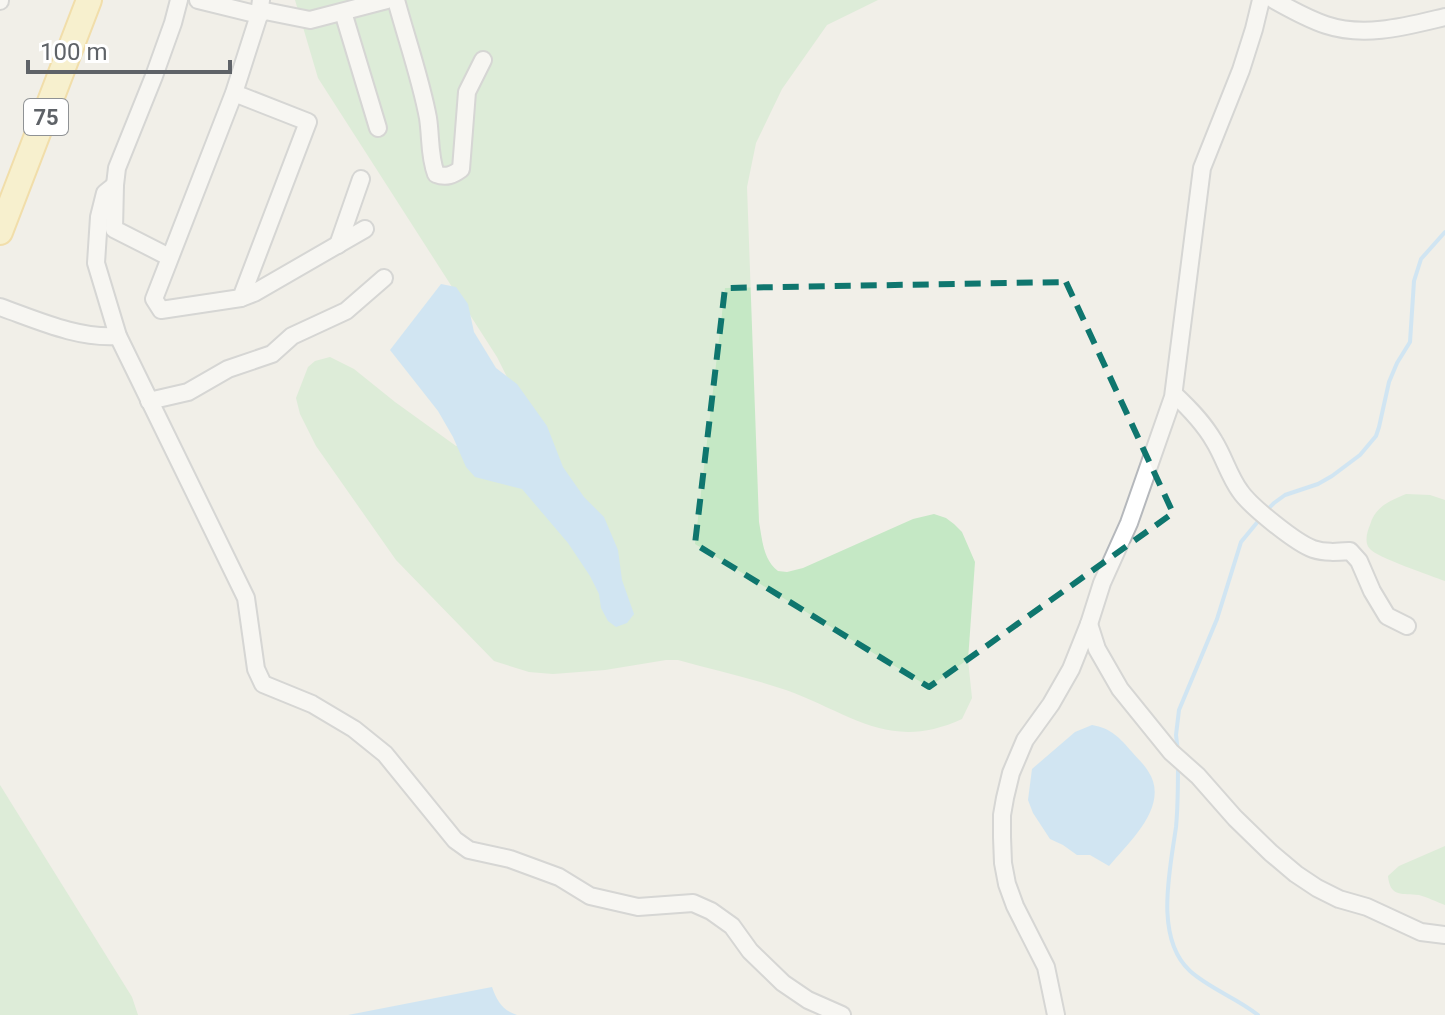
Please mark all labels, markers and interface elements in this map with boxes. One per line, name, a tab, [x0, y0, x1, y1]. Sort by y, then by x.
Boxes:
scale bar	[28, 24, 230, 74]
text: 100 m	[40, 38, 107, 66]
road number: 75	[24, 99, 68, 135]

